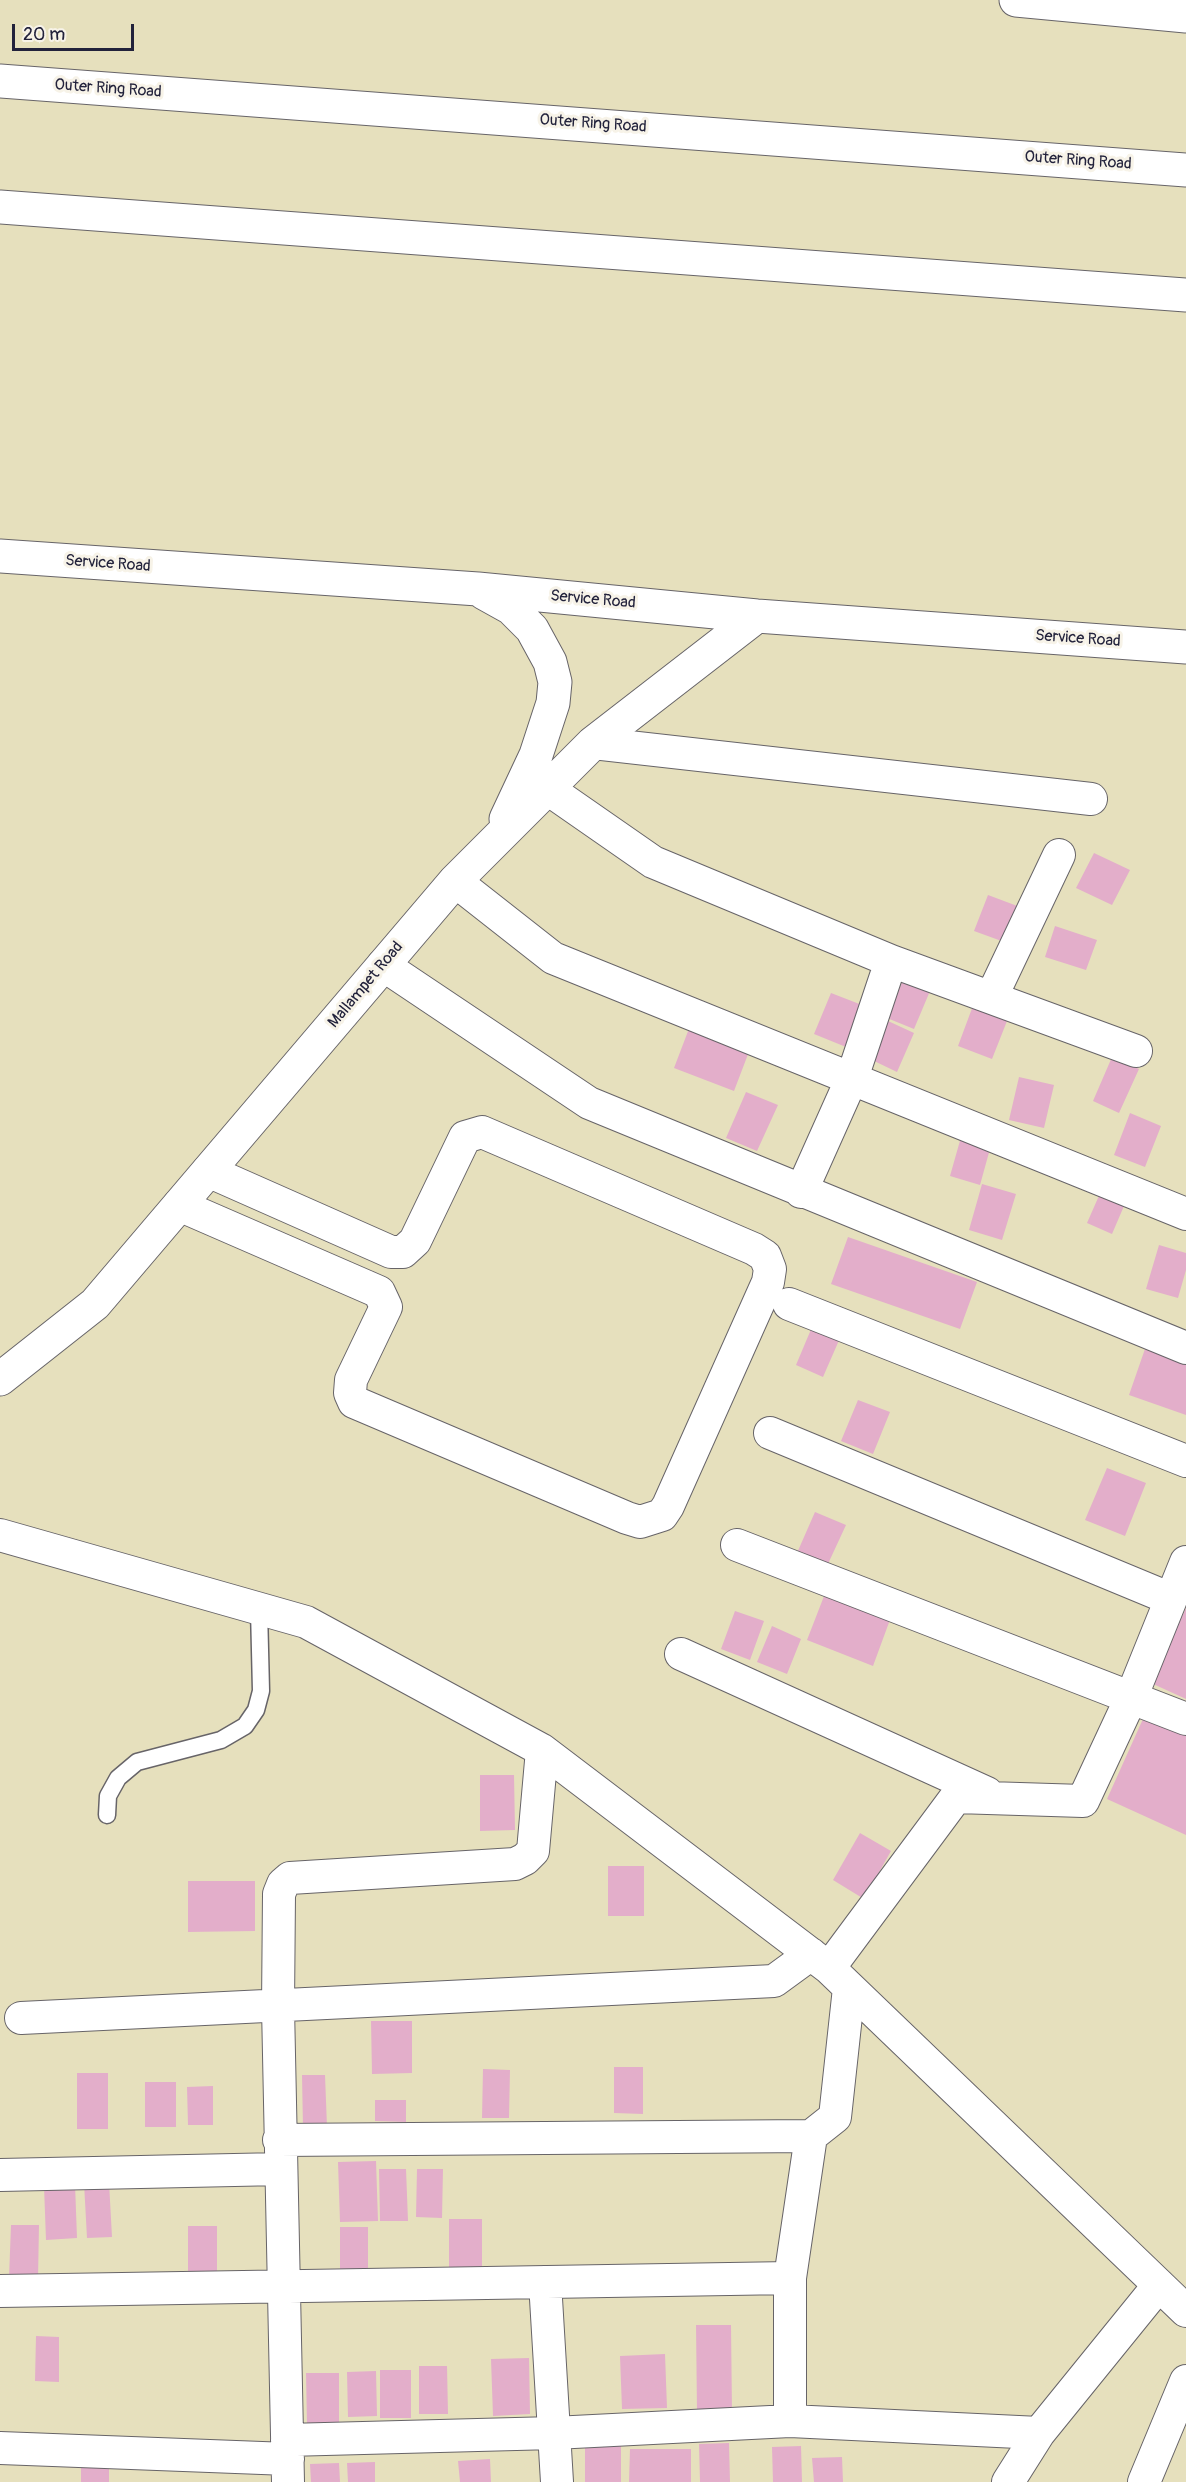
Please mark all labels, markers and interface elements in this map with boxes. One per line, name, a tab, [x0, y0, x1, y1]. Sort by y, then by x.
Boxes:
scale bar	[15, 12, 136, 50]
text: 20 m	[23, 23, 65, 46]
street label: Outer Ring Road	[54, 76, 162, 102]
street label: Outer Ring Road	[539, 111, 647, 137]
street label: Outer Ring Road	[1024, 148, 1132, 174]
street label: Service Road	[65, 551, 151, 577]
street label: Service Road	[550, 587, 636, 613]
street label: Service Road	[1035, 626, 1121, 652]
street label: Mallampet Road	[324, 938, 408, 1032]

